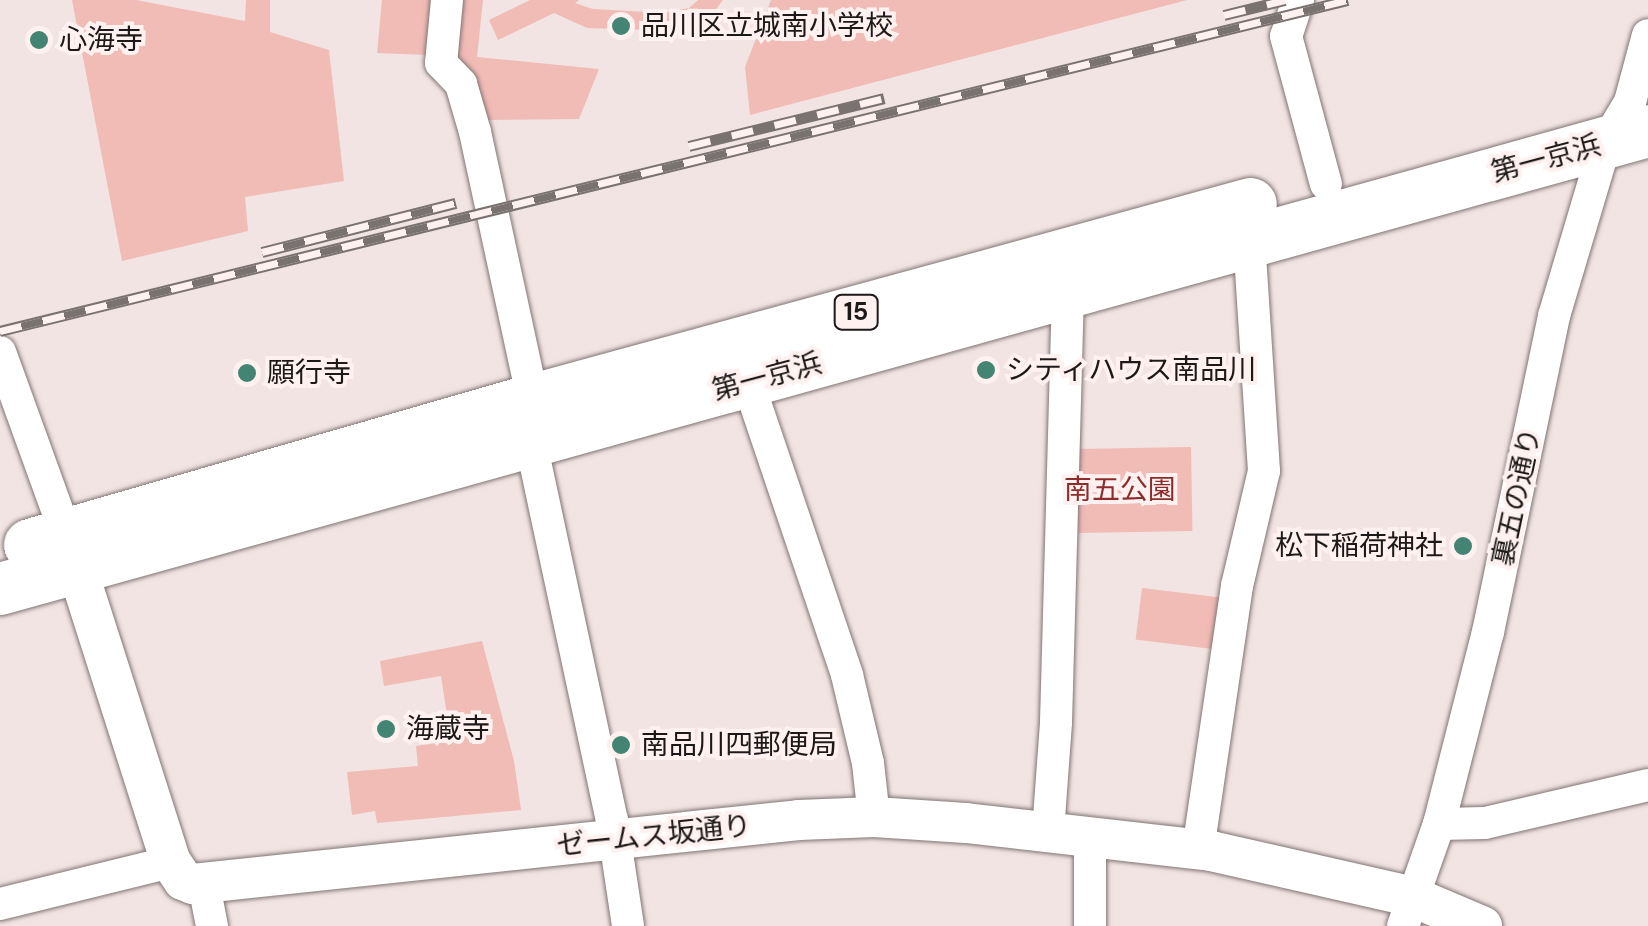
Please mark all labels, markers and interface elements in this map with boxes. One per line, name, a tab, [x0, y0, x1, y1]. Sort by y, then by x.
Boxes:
place label: 品川区立城南小学校	[641, 9, 893, 43]
marker: 品川区立城南小学校	[610, 15, 632, 37]
place label: 心海寺	[59, 23, 143, 57]
marker: 心海寺	[28, 29, 50, 51]
street label: 第一京浜	[1488, 128, 1604, 190]
road number: 15	[834, 292, 878, 332]
street label: 第一京浜	[709, 346, 825, 408]
place label: シティハウス南品川	[1006, 353, 1258, 387]
place label: 願行寺	[267, 356, 351, 390]
marker: シティハウス南品川	[975, 359, 997, 381]
marker: 願行寺	[236, 362, 258, 384]
street label: 裏五の通り	[1486, 425, 1548, 569]
park label: 南五公園	[1064, 473, 1176, 507]
place label: 松下稲荷神社	[1275, 529, 1443, 563]
marker: 松下稲荷神社	[1452, 535, 1474, 557]
place label: 海蔵寺	[406, 712, 490, 746]
marker: 海蔵寺	[375, 718, 397, 740]
place label: 南品川四郵便局	[641, 728, 837, 762]
marker: 南品川四郵便局	[610, 734, 632, 756]
street label: ゼームス坂通り	[555, 809, 753, 863]

